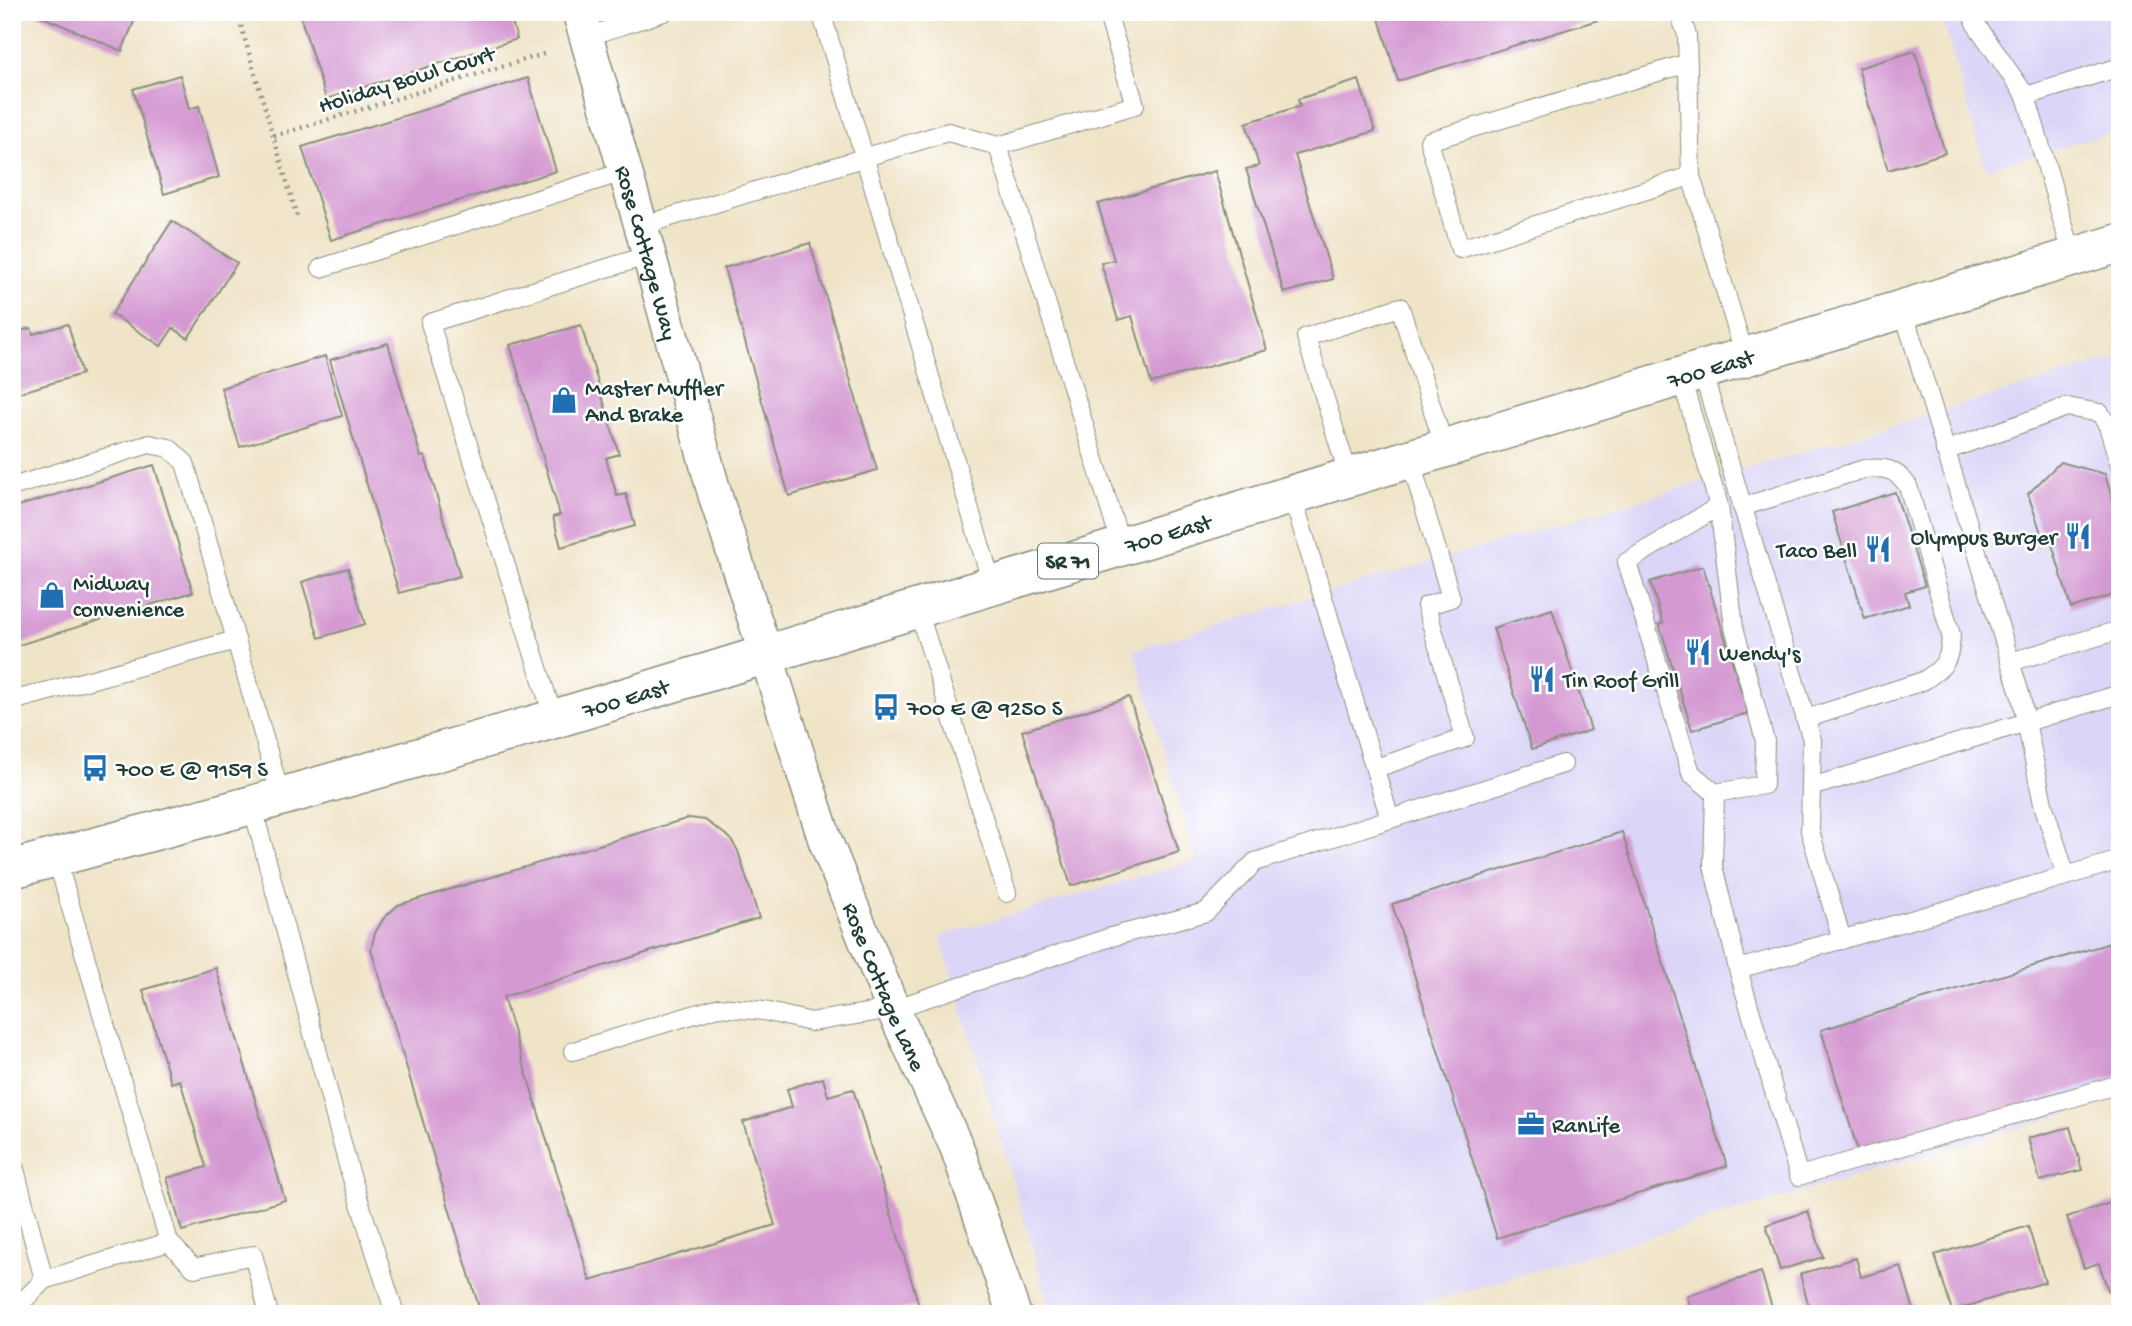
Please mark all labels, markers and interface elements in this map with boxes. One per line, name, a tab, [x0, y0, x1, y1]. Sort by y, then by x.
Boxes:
street label: Holiday Bowl Court	[316, 41, 500, 121]
street label: Rose Cottage Way	[607, 163, 682, 343]
street label: 700 East	[1664, 345, 1759, 397]
place label: Master Muffler And Brake	[585, 377, 725, 430]
shop icon: Master Muffler And Brake	[549, 385, 579, 415]
street label: 700 East	[1122, 509, 1217, 562]
restaurant icon: Olympus Burger	[2063, 521, 2093, 551]
place label: Olympus Burger	[1911, 526, 2059, 553]
restaurant icon: Taco Bell	[1863, 534, 1893, 564]
place label: Taco Bell	[1774, 539, 1857, 566]
road number: SR 71	[1038, 544, 1098, 578]
place label: Midway convenience	[73, 572, 185, 625]
shop icon: Midway convenience	[37, 580, 67, 610]
restaurant icon: Wendy's	[1683, 637, 1713, 667]
place label: Wendy's	[1719, 642, 1801, 669]
restaurant icon: Tin Roof Grill	[1527, 664, 1557, 694]
place label: Tin Roof Grill	[1561, 669, 1679, 696]
street label: 700 East	[579, 674, 674, 727]
bus stop icon: 700 E @ 9250 S	[871, 692, 901, 722]
place label: 700 E @ 9250 S	[906, 697, 1063, 724]
bus stop icon: 700 E @ 9159 S	[80, 753, 110, 783]
place label: 700 E @ 9159 S	[115, 758, 268, 785]
street label: Rose Cottage Lane	[835, 899, 930, 1077]
office icon: RanLife	[1516, 1109, 1546, 1139]
place label: RanLife	[1552, 1114, 1621, 1141]

